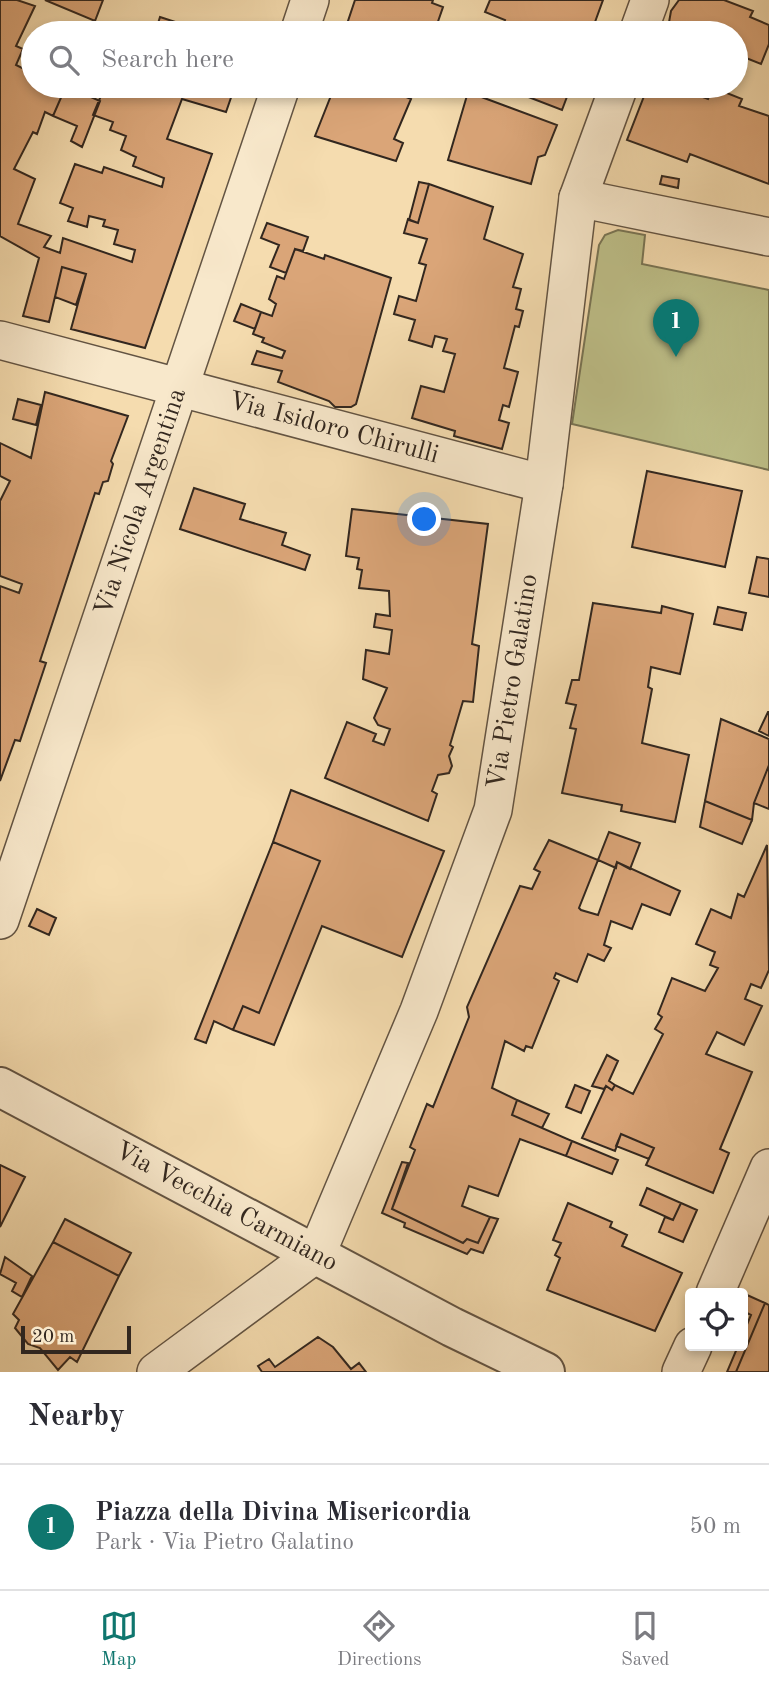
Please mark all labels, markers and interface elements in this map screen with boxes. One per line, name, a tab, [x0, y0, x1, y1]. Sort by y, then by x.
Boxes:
search box	[21, 21, 748, 98]
icon: search	[45, 41, 83, 79]
text: Search here	[101, 47, 234, 73]
pin: 1	[653, 299, 699, 357]
street label: Via Nicola Argentina	[90, 385, 191, 619]
street label: Via Isidoro Chirulli	[226, 388, 441, 469]
your location	[407, 502, 441, 536]
street label: Via Pietro Galatino	[483, 572, 543, 791]
street label: Via Vecchia Carmiano	[110, 1137, 342, 1277]
map controls	[685, 1288, 748, 1351]
button: locate	[685, 1288, 748, 1351]
scale bar	[21, 1323, 131, 1355]
text: 20 m	[32, 1328, 74, 1347]
text: Nearby	[28, 1402, 125, 1432]
text: Piazza della Divina Misericordia	[95, 1500, 471, 1526]
text: 1	[44, 1515, 58, 1538]
text: 50 m	[690, 1515, 741, 1538]
text: Park · Via Pietro Galatino	[95, 1531, 354, 1554]
tab: Map	[100, 1607, 138, 1672]
tab: Directions	[337, 1607, 422, 1672]
tab: Saved	[621, 1607, 669, 1672]

